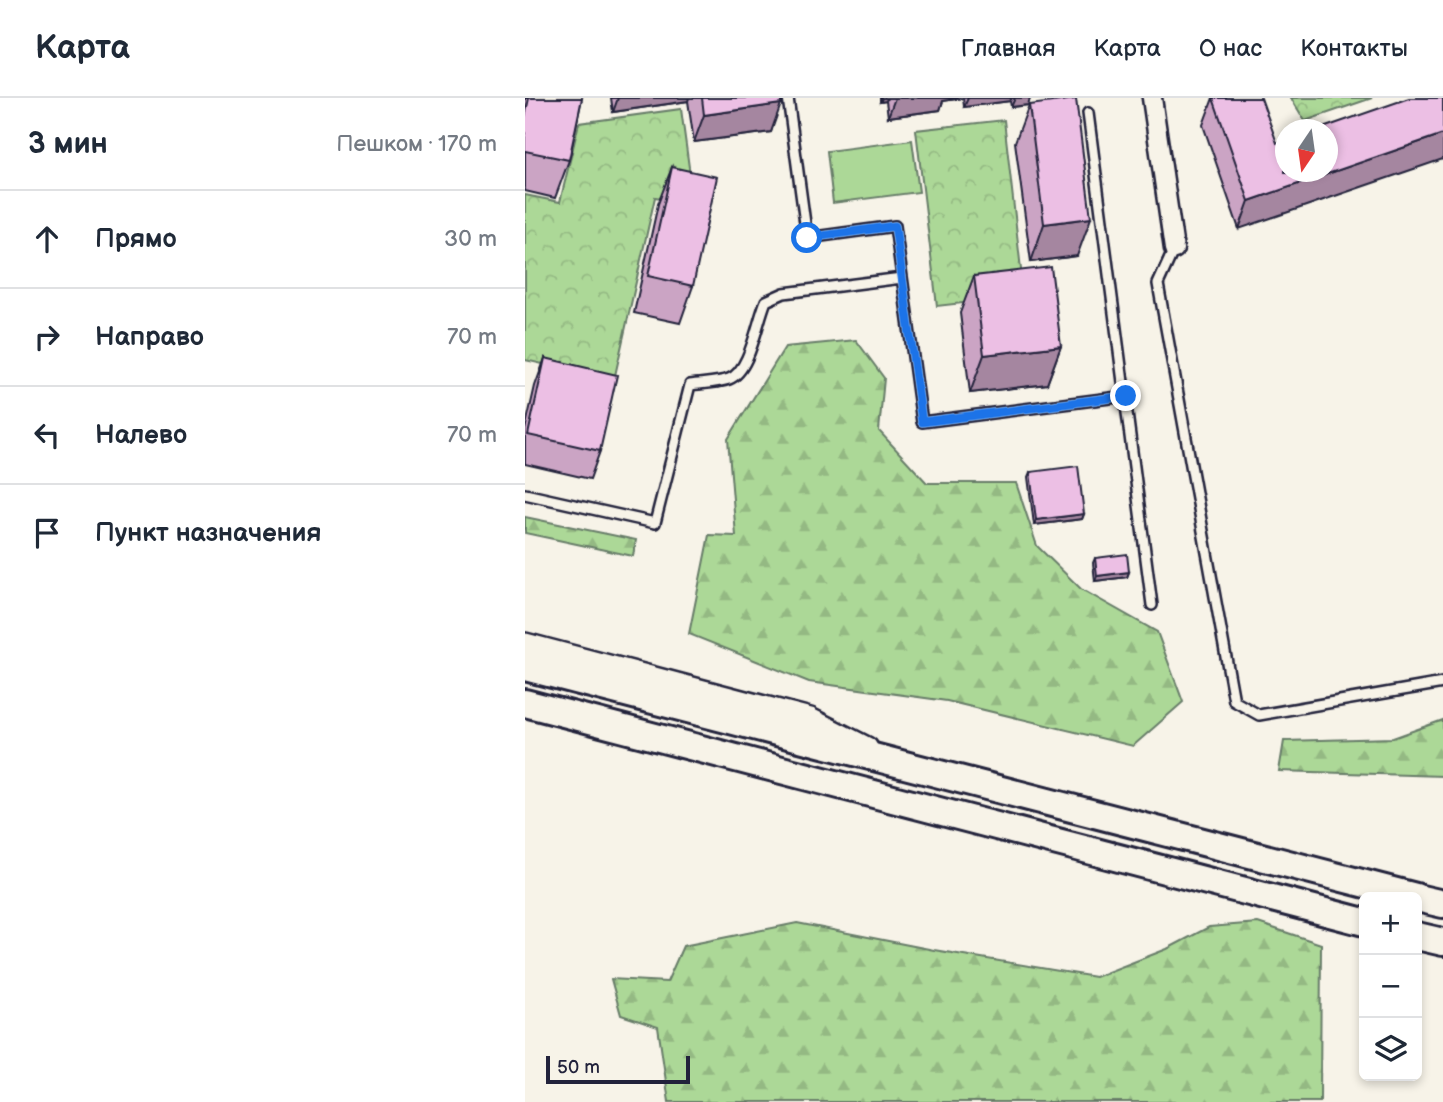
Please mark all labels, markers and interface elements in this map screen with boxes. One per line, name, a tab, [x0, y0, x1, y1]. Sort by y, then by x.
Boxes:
text: Карта	[35, 28, 130, 68]
text: Главная	[961, 34, 1055, 63]
text: Карта	[1093, 34, 1161, 63]
text: О нас	[1199, 34, 1262, 63]
text: Контакты	[1300, 34, 1408, 63]
north arrow	[1275, 119, 1338, 182]
text: 3 мин	[28, 126, 108, 162]
text: Пешком · 170 m	[336, 130, 497, 158]
icon: ahead	[28, 220, 66, 258]
route start	[791, 222, 822, 253]
text: Прямо	[95, 224, 177, 255]
text: 30 m	[444, 225, 497, 253]
icon: right	[28, 318, 66, 356]
text: Направо	[95, 322, 204, 353]
text: 70 m	[447, 323, 497, 351]
route end	[1110, 380, 1141, 411]
icon: left	[28, 416, 66, 454]
text: Налево	[95, 420, 187, 451]
text: 70 m	[447, 421, 497, 449]
icon: arrive	[28, 514, 66, 552]
text: Пункт назначения	[95, 518, 321, 549]
map controls	[1359, 892, 1422, 1081]
button: +	[1359, 892, 1422, 955]
button: −	[1359, 955, 1422, 1018]
button: layers	[1359, 1018, 1422, 1081]
scale bar	[546, 1053, 689, 1085]
text: 50 m	[557, 1056, 600, 1079]

